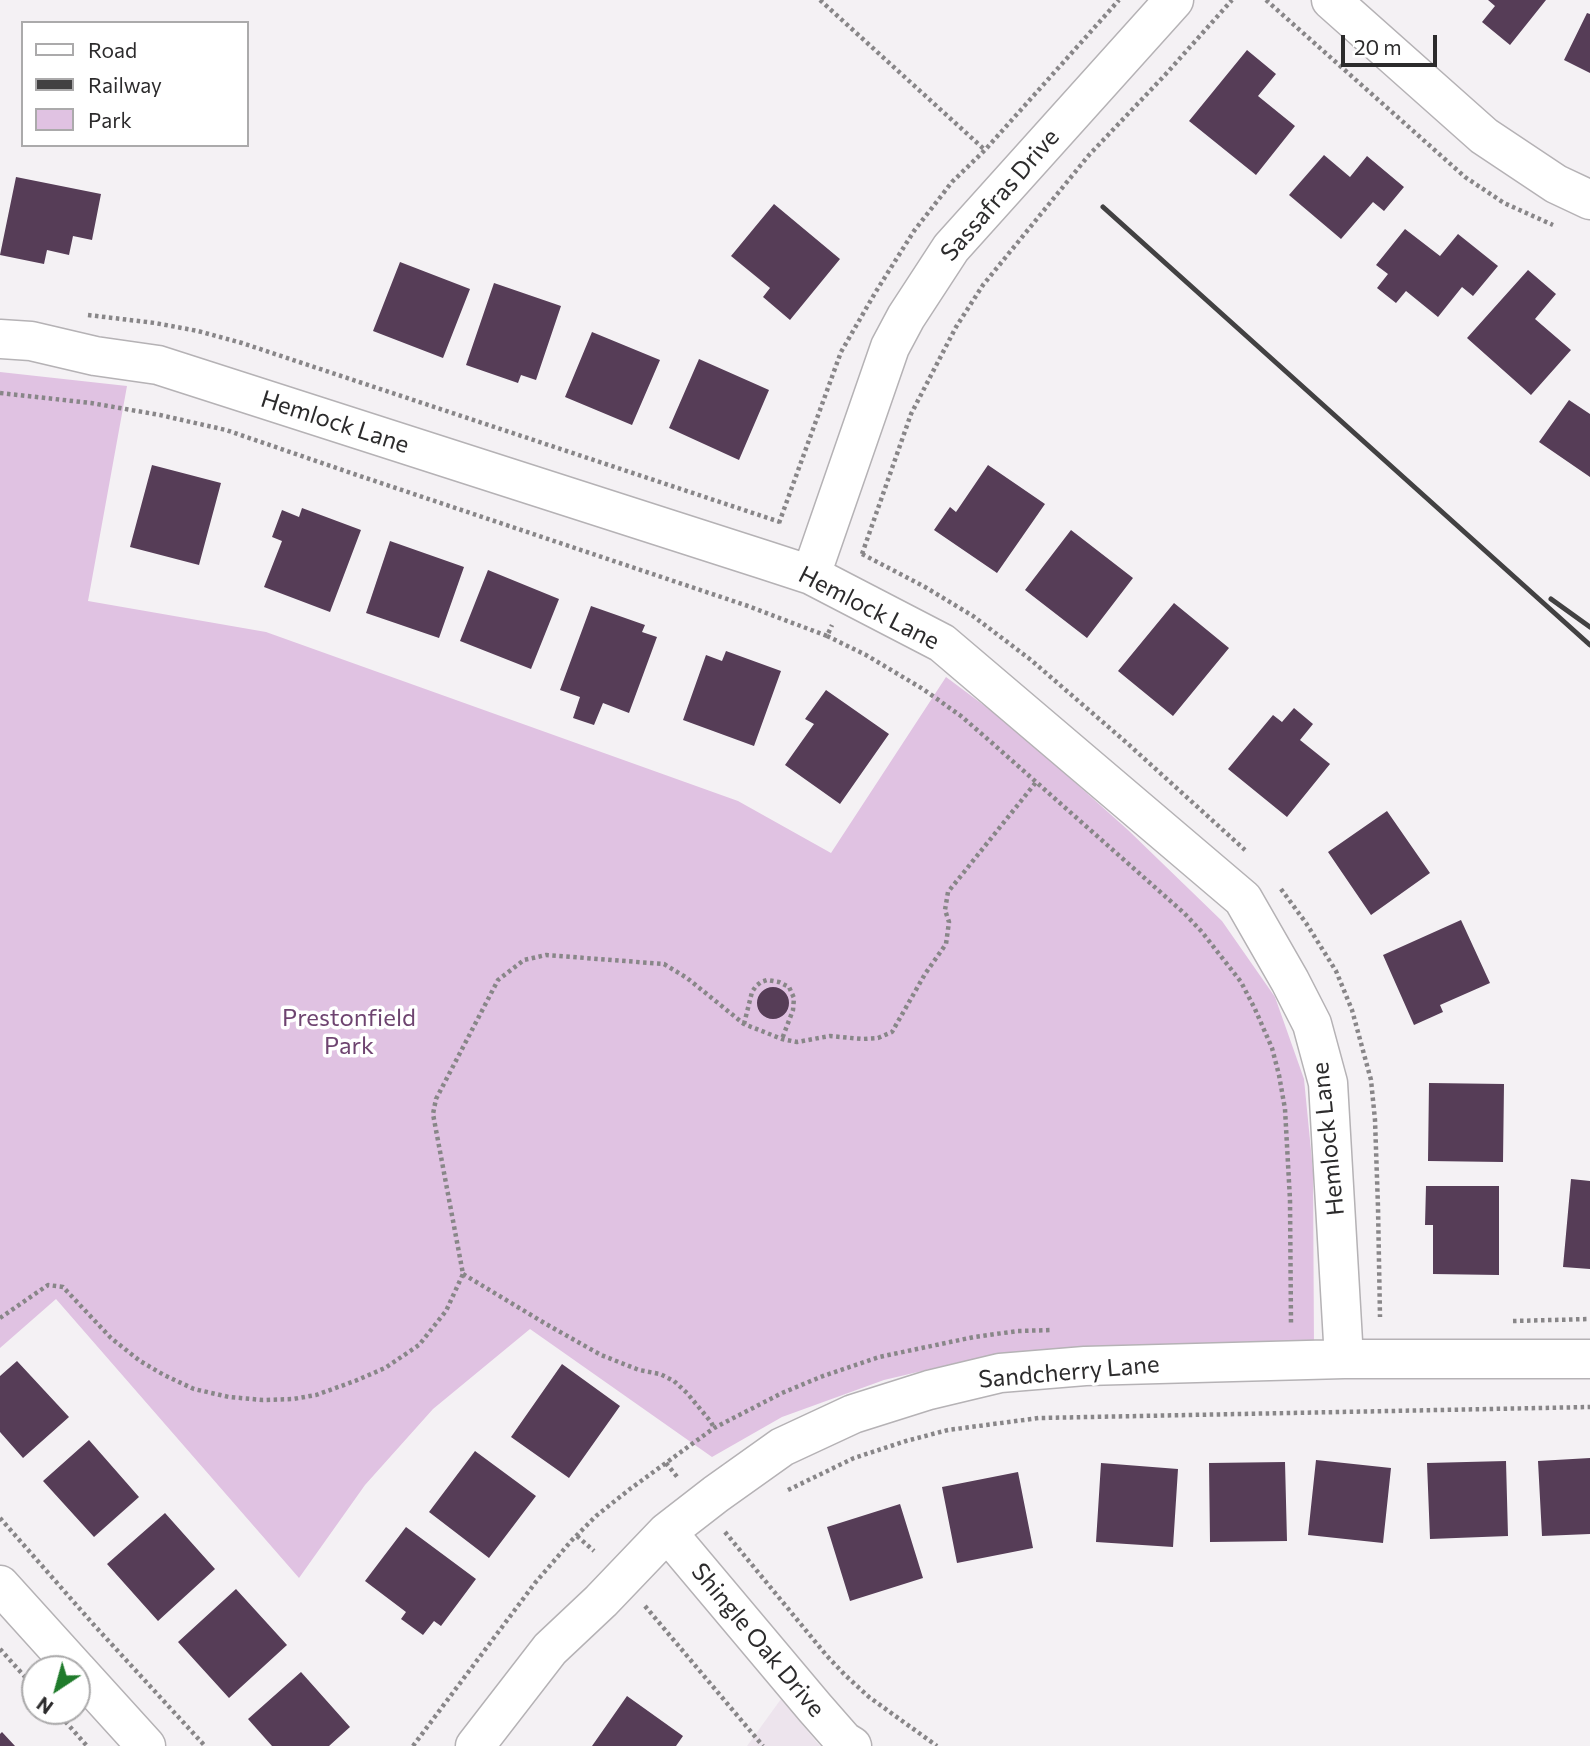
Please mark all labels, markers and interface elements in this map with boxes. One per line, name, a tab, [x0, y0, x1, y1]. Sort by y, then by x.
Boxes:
legend	[21, 21, 248, 147]
scale bar	[1345, 21, 1441, 65]
text: 20 m	[1354, 34, 1402, 59]
text: Road	[88, 37, 137, 62]
text: Railway	[88, 72, 162, 97]
text: Park	[88, 107, 132, 132]
street label: Sassafras Drive	[935, 123, 1065, 267]
street label: Hemlock Lane	[257, 384, 413, 460]
street label: Hemlock Lane	[794, 560, 944, 656]
park label: Prestonfield Park	[282, 1004, 416, 1060]
street label: Hemlock Lane	[1306, 1061, 1350, 1217]
street label: Sandcherry Lane	[977, 1350, 1161, 1394]
street label: Shingle Oak Drive	[685, 1557, 831, 1723]
north arrow	[21, 1655, 91, 1725]
text: N	[32, 1692, 57, 1719]

